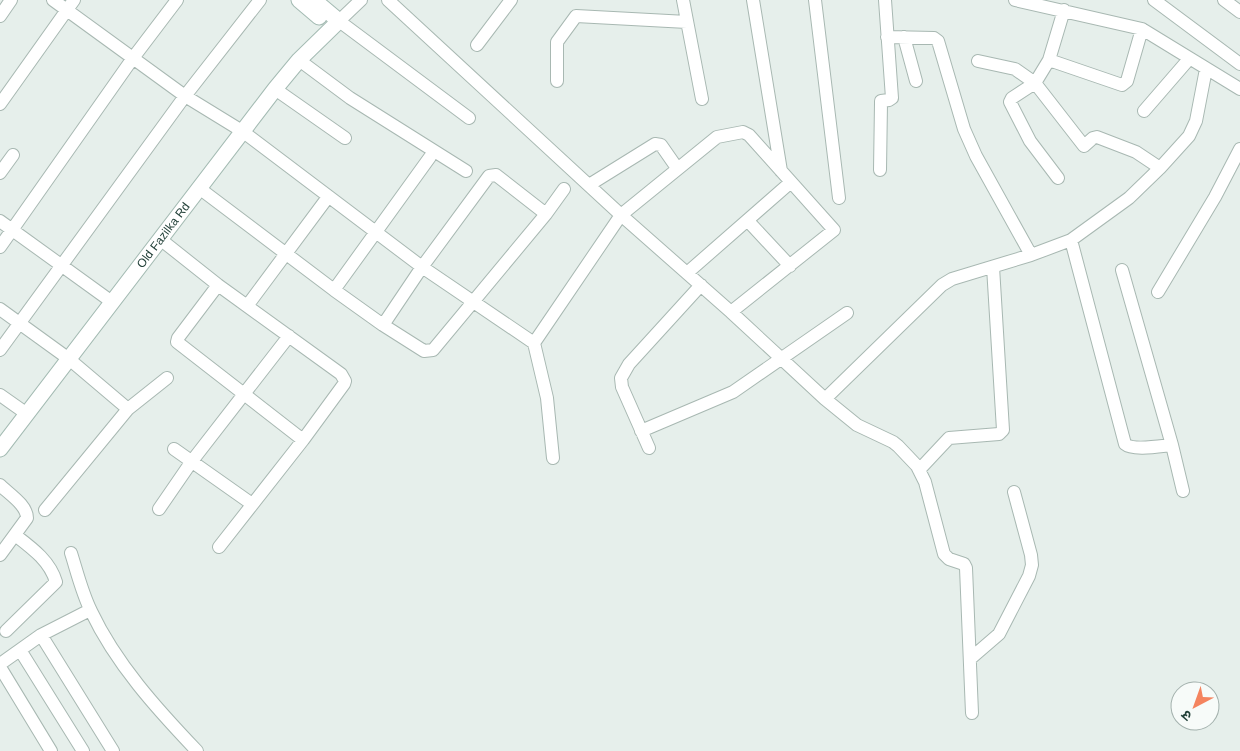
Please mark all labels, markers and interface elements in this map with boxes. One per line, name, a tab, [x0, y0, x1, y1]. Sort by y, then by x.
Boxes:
street label: Old Fazilka Rd	[134, 200, 193, 271]
north arrow	[1170, 681, 1220, 731]
text: उ	[1178, 707, 1195, 725]

